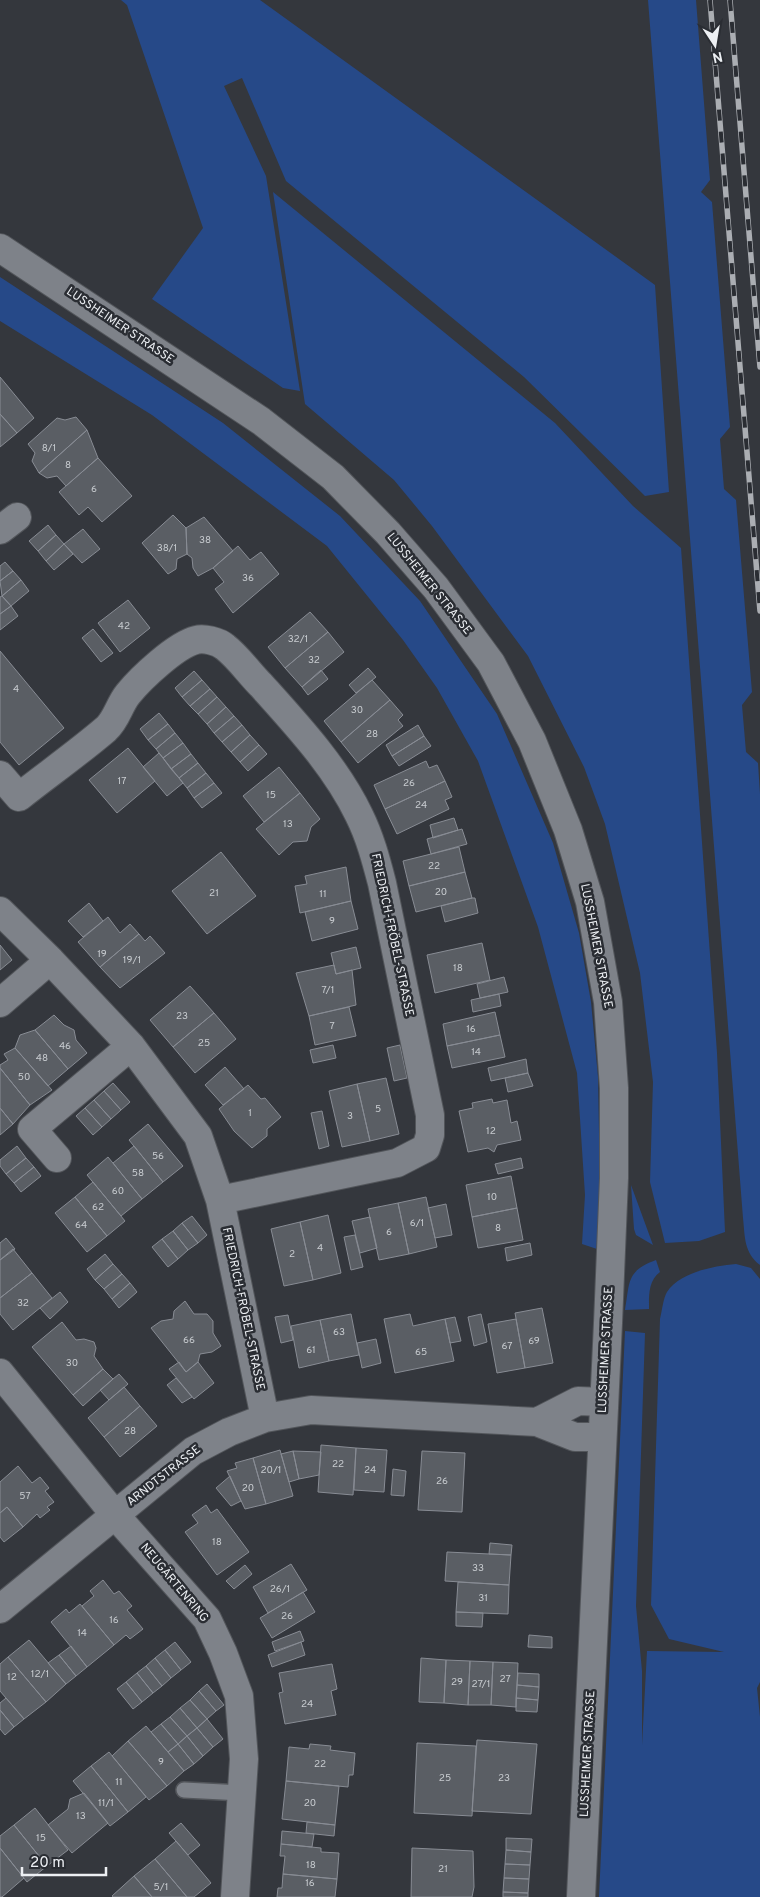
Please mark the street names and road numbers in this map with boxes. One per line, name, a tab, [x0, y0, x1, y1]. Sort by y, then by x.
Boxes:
street label: LUSSHEIMER STRASSE	[63, 284, 177, 368]
street label: LUSSHEIMER STRASSE	[383, 530, 475, 638]
street label: FRIEDRICH-FRÖBEL-STRASSE	[367, 852, 417, 1018]
street label: LUSSHEIMER STRASSE	[576, 882, 616, 1010]
street label: FRIEDRICH-FRÖBEL-STRASSE	[218, 1226, 268, 1392]
street label: LUSSHEIMER STRASSE	[595, 1286, 617, 1414]
street label: ARNDTSTRASSE	[124, 1442, 204, 1510]
street label: NEUGÄRTENRING	[136, 1540, 212, 1626]
street label: LUSSHEIMER STRASSE	[577, 1690, 599, 1818]

